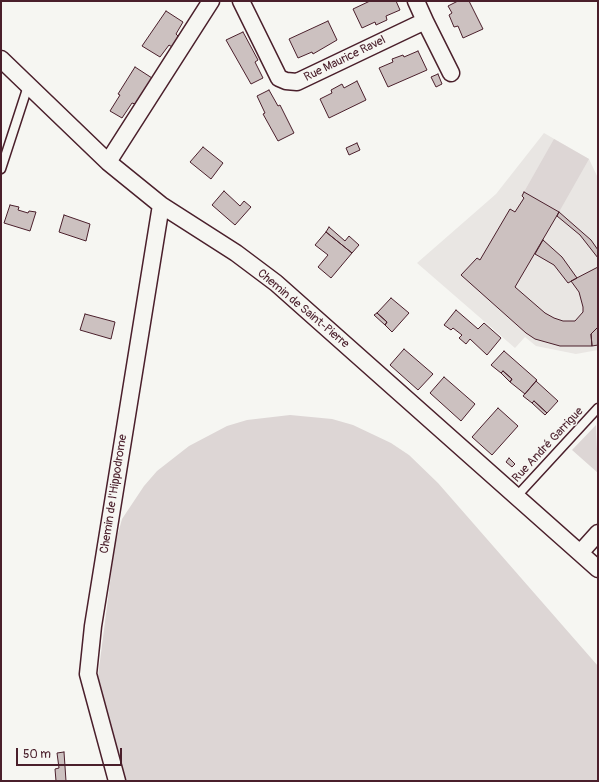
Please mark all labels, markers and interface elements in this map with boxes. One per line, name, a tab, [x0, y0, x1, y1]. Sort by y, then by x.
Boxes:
street label: Rue Maurice Ravel	[302, 33, 388, 85]
street label: Chemin de Saint-Pierre	[254, 266, 352, 352]
street label: Rue André Garrigue	[509, 404, 587, 486]
street label: Chemin de l'Hippodrome	[97, 433, 131, 555]
scale bar	[18, 740, 124, 766]
text: 50 m	[23, 747, 51, 762]

